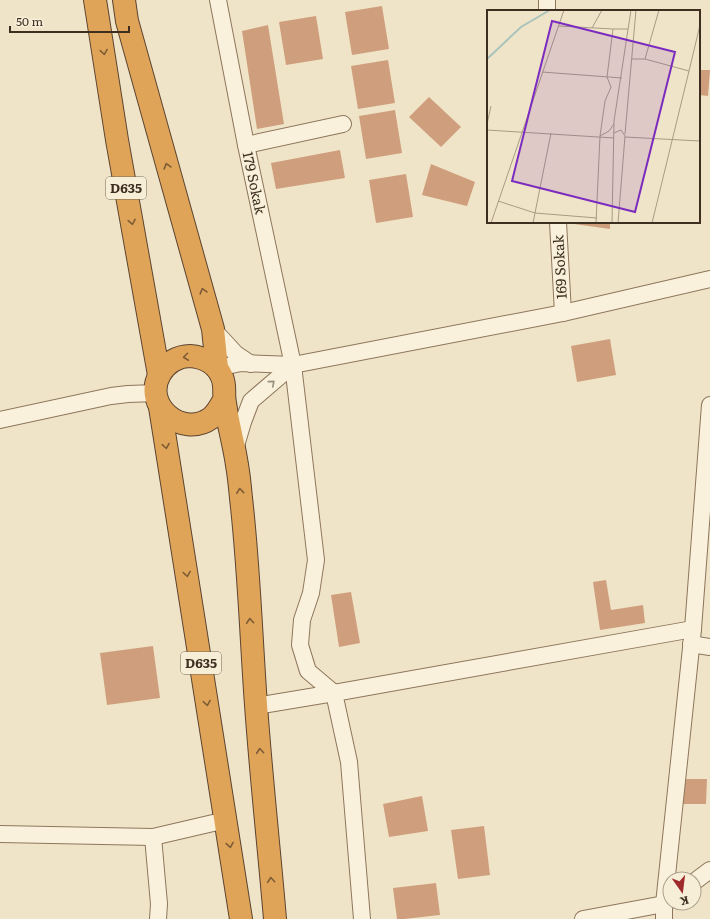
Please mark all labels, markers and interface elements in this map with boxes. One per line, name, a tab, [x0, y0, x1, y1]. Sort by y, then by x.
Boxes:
scale bar	[10, 8, 129, 34]
inset map	[487, 10, 700, 223]
text: 50 m	[16, 12, 43, 30]
one-way arrow	[99, 49, 107, 55]
street label: 179 Sokak	[239, 150, 271, 216]
one-way arrow	[164, 163, 172, 169]
road number: D635	[106, 177, 146, 199]
one-way arrow	[127, 219, 136, 225]
street label: 169 Sokak	[547, 234, 571, 300]
one-way arrow	[199, 288, 207, 294]
one-way arrow	[183, 352, 189, 361]
one-way arrow	[267, 381, 275, 388]
one-way arrow	[162, 443, 170, 449]
one-way arrow	[236, 488, 245, 495]
one-way arrow	[182, 571, 191, 577]
one-way arrow	[246, 618, 255, 624]
road number: D635	[181, 652, 221, 674]
one-way arrow	[202, 700, 211, 706]
one-way arrow	[255, 748, 264, 754]
one-way arrow	[225, 842, 233, 848]
north arrow	[662, 871, 702, 911]
one-way arrow	[267, 877, 276, 883]
text: K	[678, 893, 691, 911]

